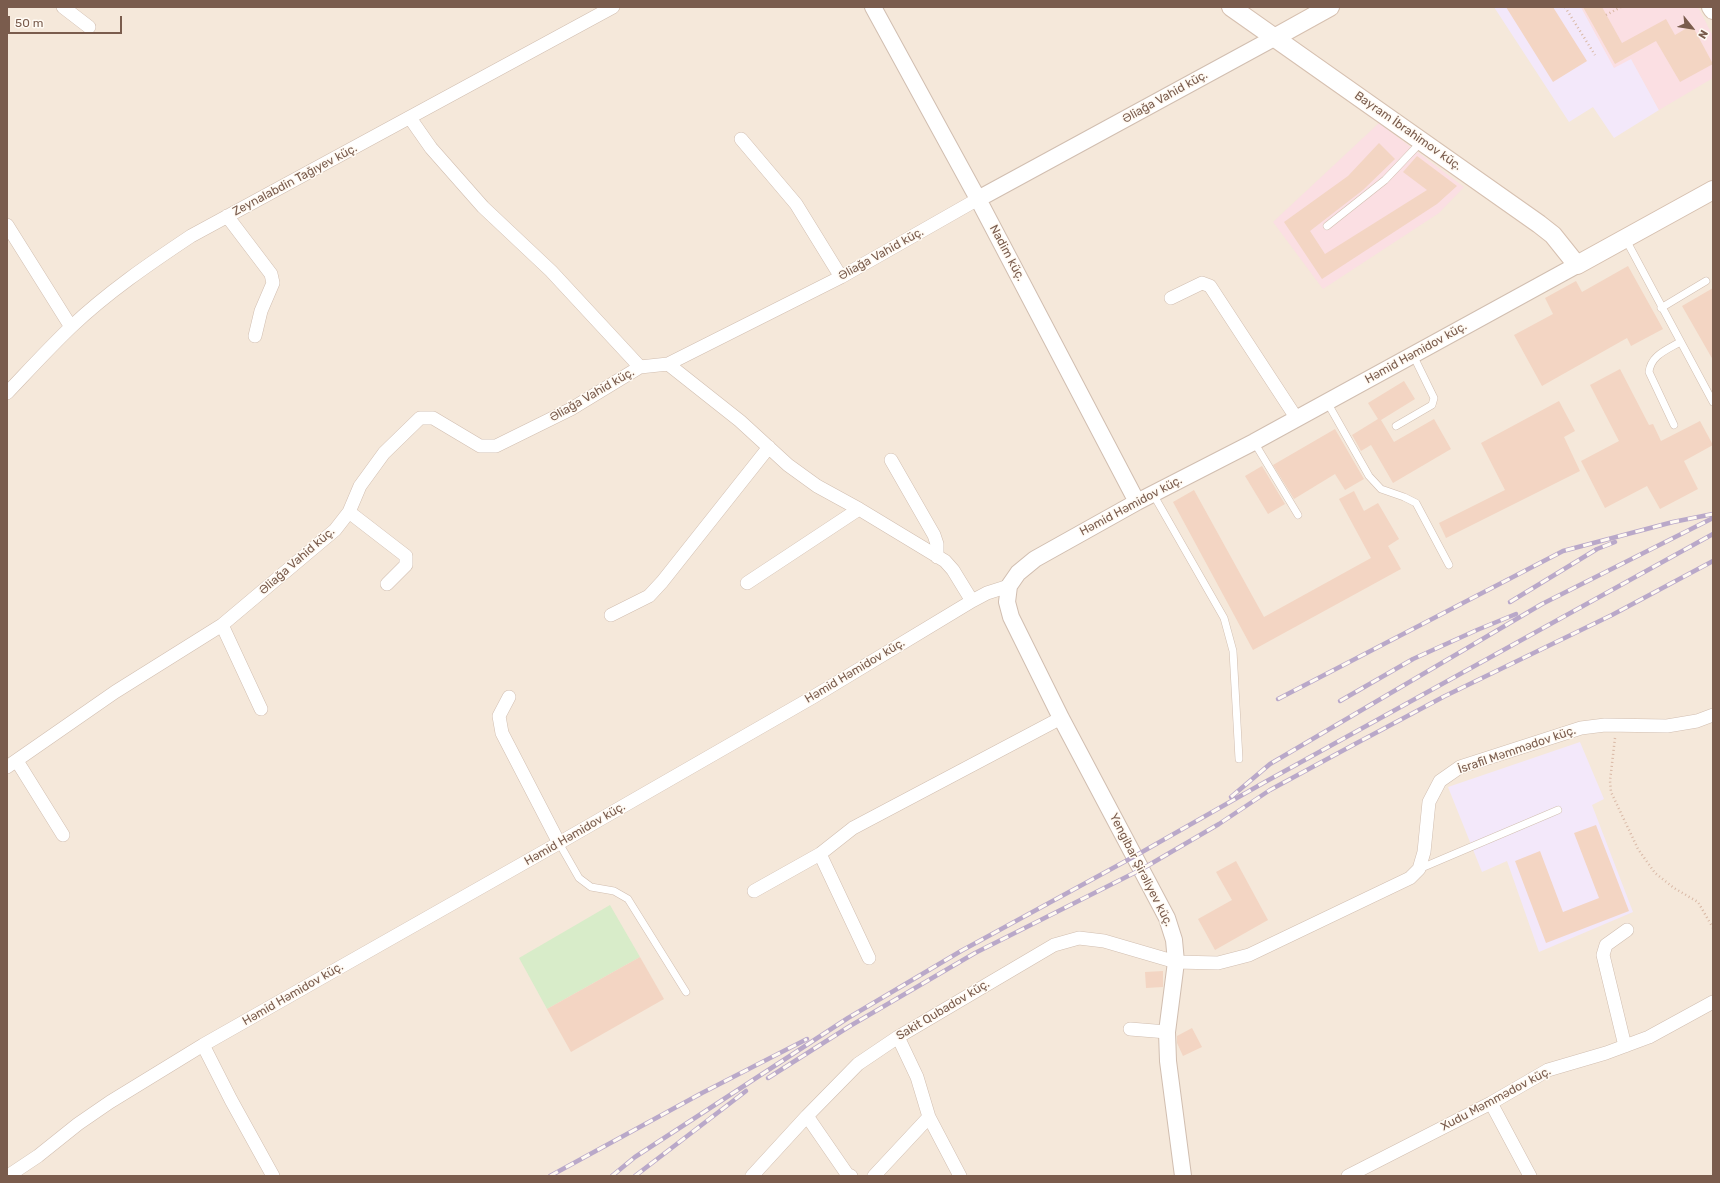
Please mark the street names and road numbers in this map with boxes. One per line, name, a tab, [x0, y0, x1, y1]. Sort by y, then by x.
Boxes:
street label: Əliağa Vahid küç.	[1120, 68, 1210, 126]
street label: Bayram İbrahimov küç.	[1352, 89, 1464, 173]
street label: Zeynalabdin Tağıyev küç.	[230, 141, 360, 219]
street label: Nadim küç.	[986, 222, 1028, 284]
street label: Əliağa Vahid küç.	[836, 225, 926, 283]
street label: Həmid Həmidov küç.	[1363, 319, 1469, 387]
street label: Əliağa Vahid küç.	[547, 365, 637, 425]
street label: Həmid Həmidov küç.	[1077, 473, 1185, 539]
street label: Əliağa Vahid küç.	[256, 524, 338, 598]
street label: Həmid Həmidov küç.	[802, 635, 908, 707]
street label: İsrafil Məmmədov küç.	[1456, 723, 1578, 777]
street label: Həmid Həmidov küç.	[522, 799, 628, 869]
street label: Yengibar Şirəliyev küç.	[1106, 811, 1176, 929]
street label: Həmid Həmidov küç.	[240, 959, 346, 1029]
street label: Sakit Qubadov küç.	[894, 976, 992, 1044]
street label: Xudu Məmmədov küç.	[1439, 1064, 1553, 1134]

